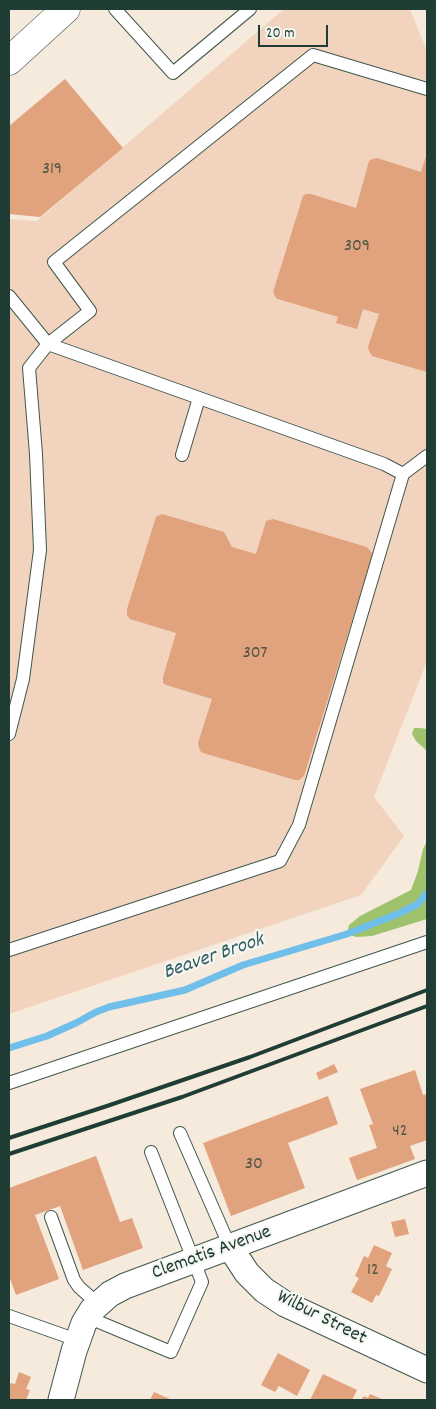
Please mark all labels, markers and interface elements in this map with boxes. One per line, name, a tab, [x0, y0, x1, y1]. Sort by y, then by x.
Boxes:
scale bar	[261, 15, 331, 47]
text: 20 m	[266, 23, 294, 45]
house number: 319	[42, 160, 62, 182]
house number: 309	[344, 237, 370, 259]
house number: 307	[243, 644, 267, 666]
water label: Beaver Brook	[160, 929, 268, 987]
house number: 42	[392, 1122, 408, 1144]
house number: 30	[245, 1155, 263, 1177]
street label: Clematis Avenue	[149, 1221, 275, 1287]
house number: 12	[367, 1261, 379, 1283]
street label: Wilbur Street	[272, 1286, 370, 1352]

